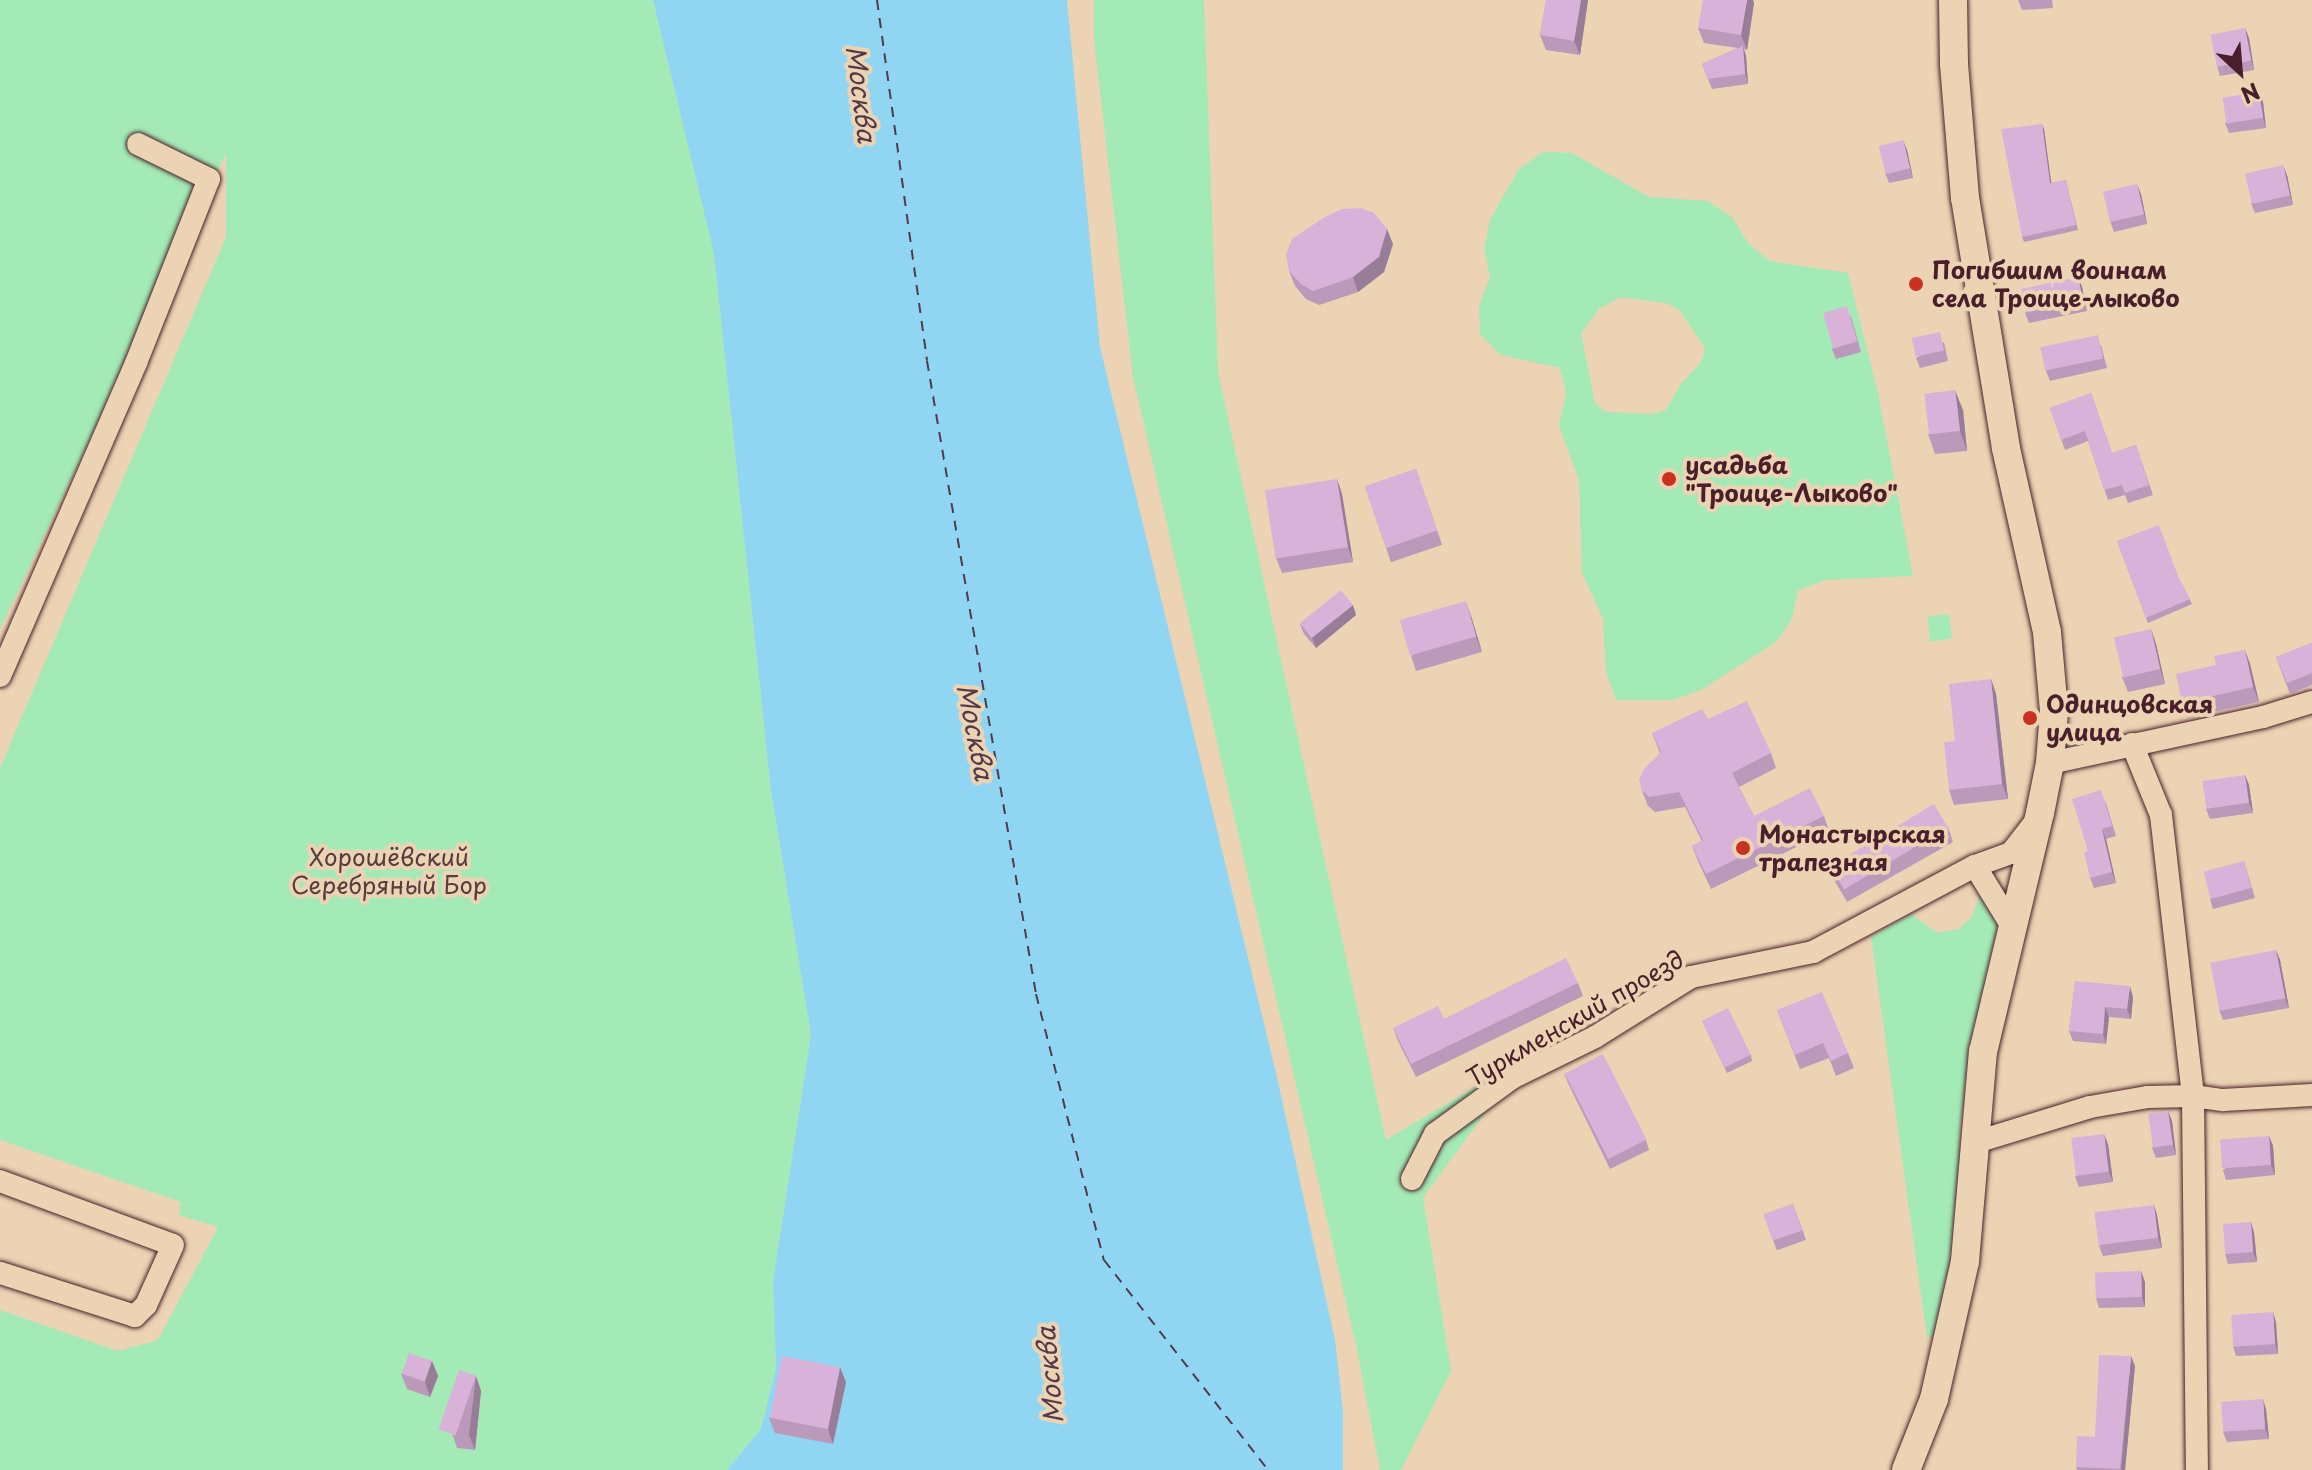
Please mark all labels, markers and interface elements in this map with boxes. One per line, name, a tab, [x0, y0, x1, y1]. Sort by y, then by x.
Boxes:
north arrow	[2200, 32, 2280, 112]
water label: Москва	[841, 44, 883, 144]
text: N	[2236, 75, 2266, 113]
place label: Погибшим воинам села Троице-лыково	[1932, 256, 2181, 312]
marker: Погибшим воинам села Троице-лыково	[1907, 275, 1925, 293]
place label: усадьба "Троице-Лыково"	[1685, 451, 1898, 507]
marker: усадьба "Троице-Лыково"	[1660, 470, 1678, 488]
water label: Москва	[951, 681, 1001, 783]
place label: Одинцовская улица	[2046, 690, 2213, 746]
marker: Одинцовская улица	[2021, 709, 2039, 727]
place label: Монастырская трапезная	[1759, 820, 1946, 876]
marker: Монастырская трапезная	[1734, 839, 1752, 857]
park label: Хорошёвский Серебряный Бор	[291, 843, 487, 899]
street label: Туркменский проезд	[1461, 944, 1689, 1092]
water label: Москва	[1029, 1325, 1069, 1425]

